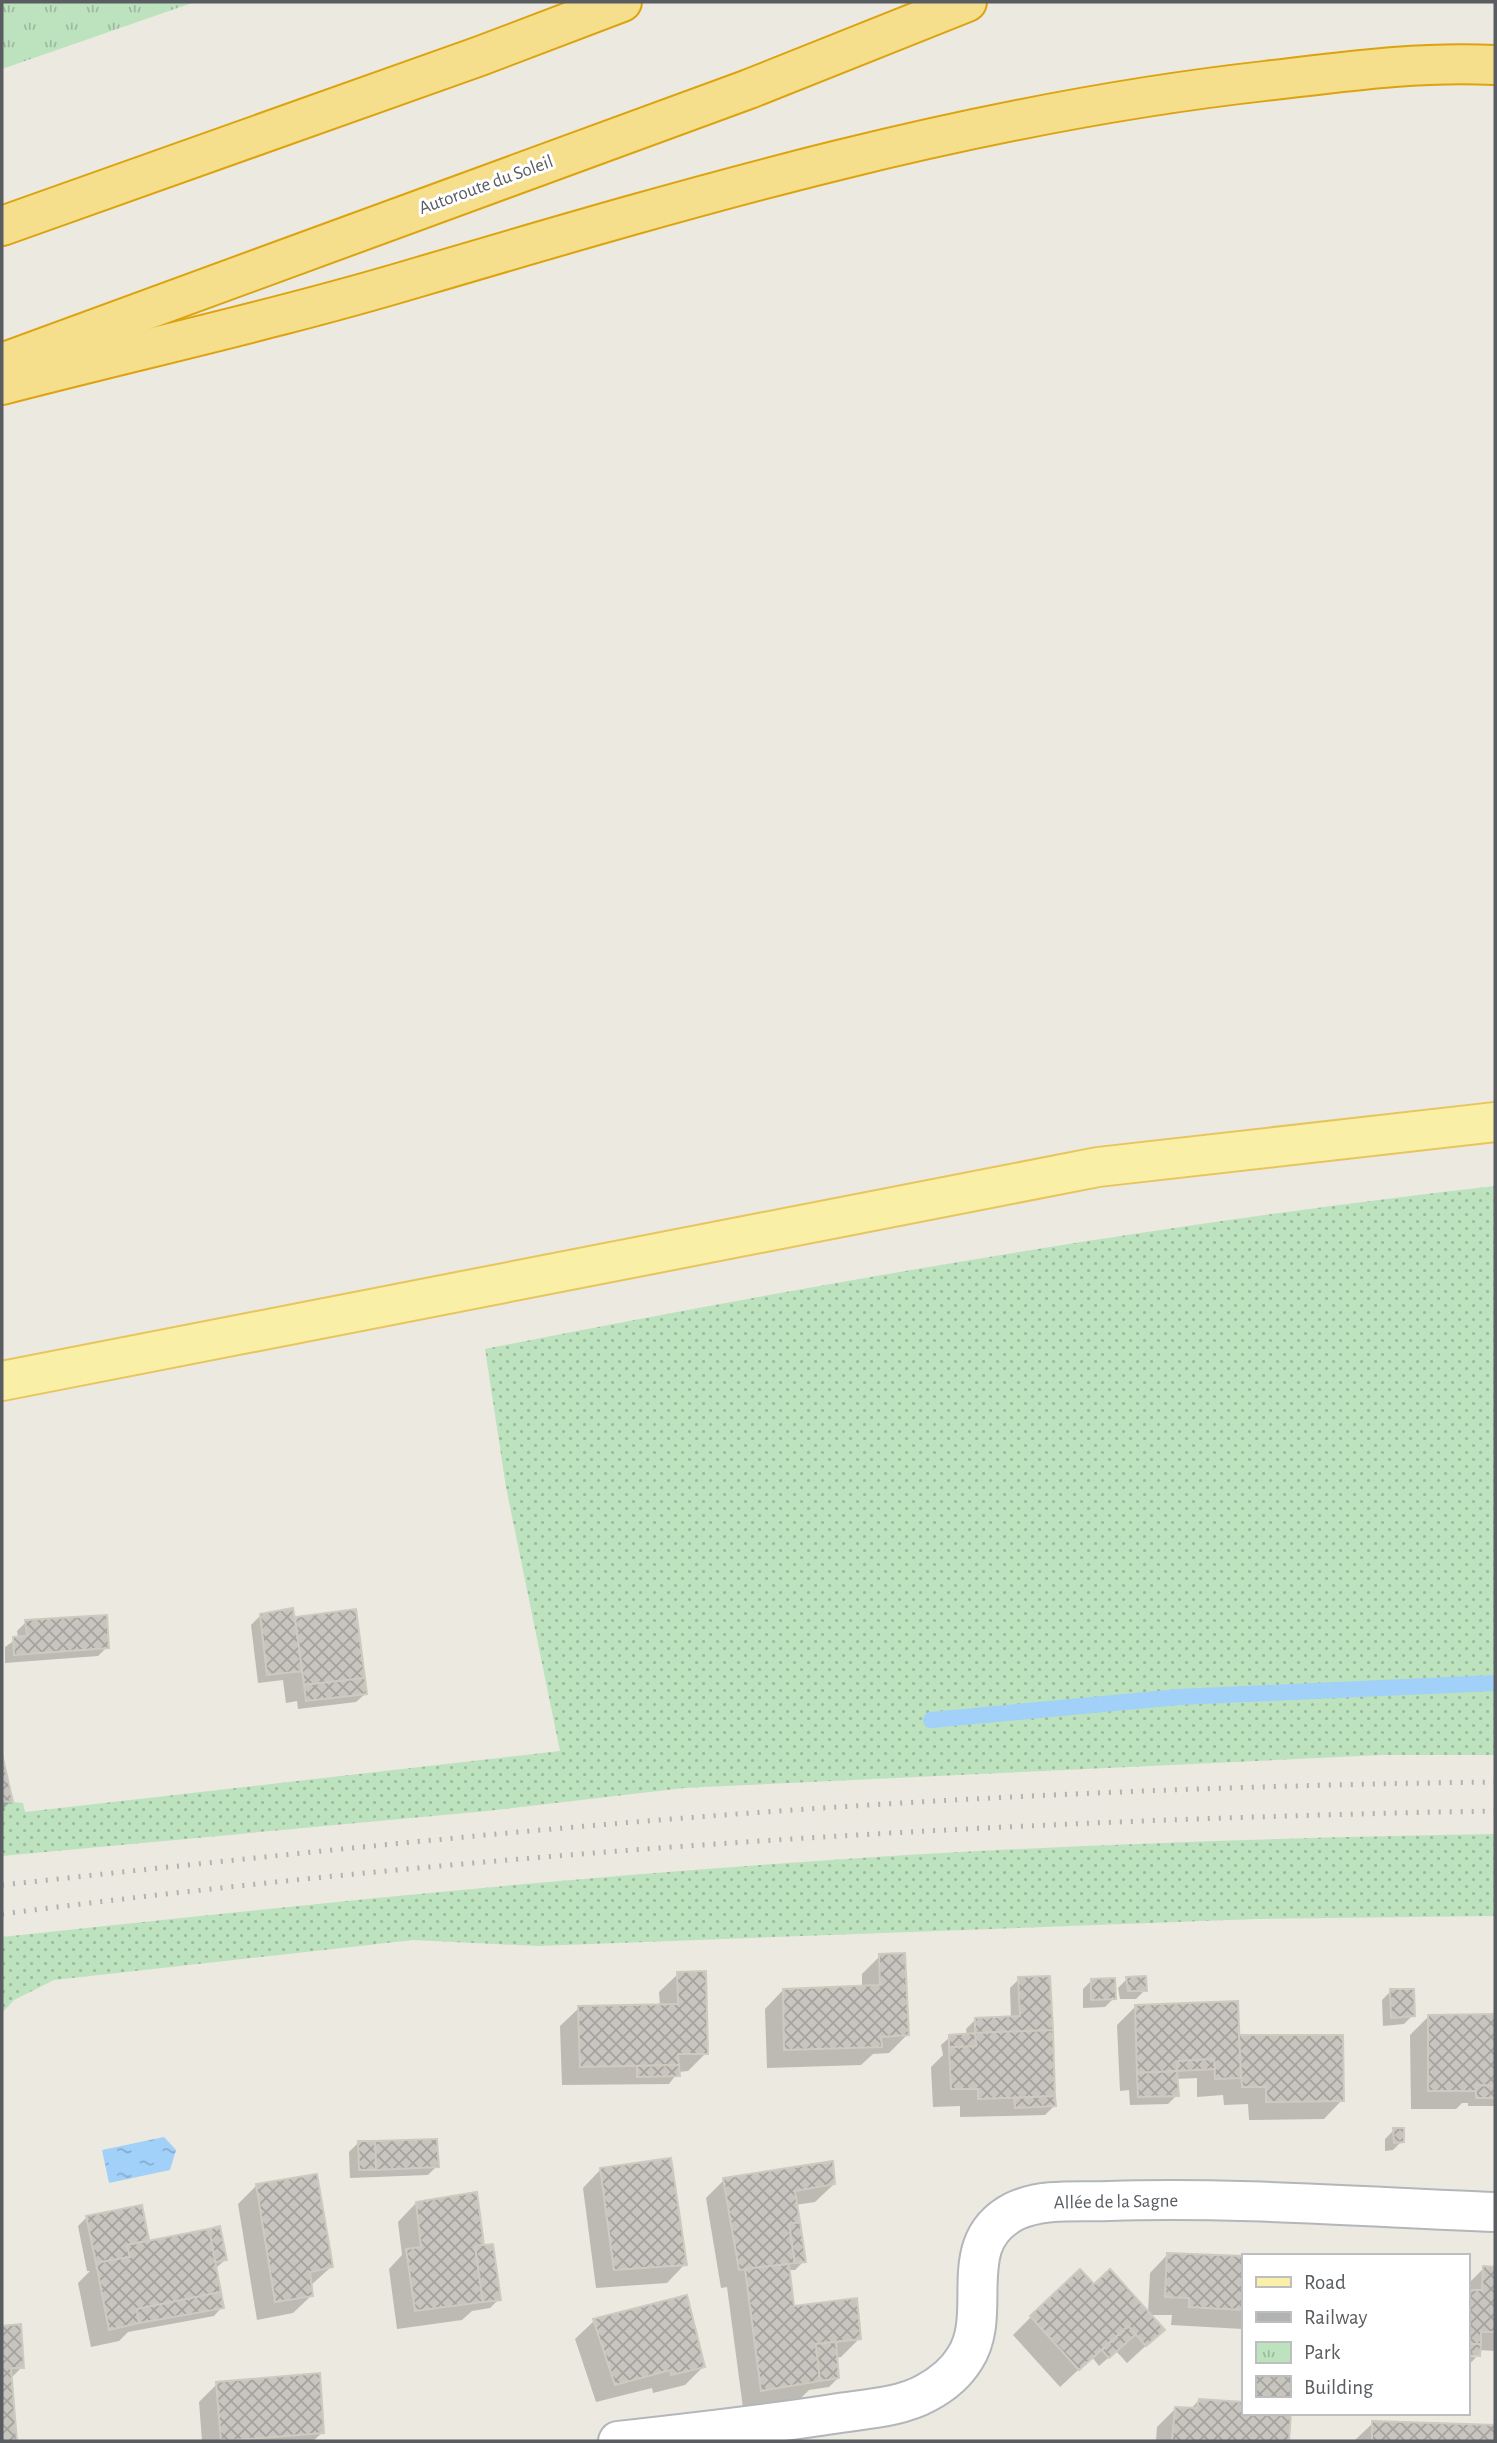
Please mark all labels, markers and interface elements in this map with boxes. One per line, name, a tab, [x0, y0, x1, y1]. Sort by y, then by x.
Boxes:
street label: Autoroute du Soleil	[416, 152, 556, 218]
street label: Allée de la Sagne	[1054, 2191, 1178, 2213]
legend	[1242, 2254, 1469, 2415]
text: Road	[1304, 2272, 1346, 2293]
text: Railway	[1304, 2307, 1367, 2328]
text: Park	[1304, 2342, 1341, 2363]
text: Building	[1304, 2377, 1374, 2398]

